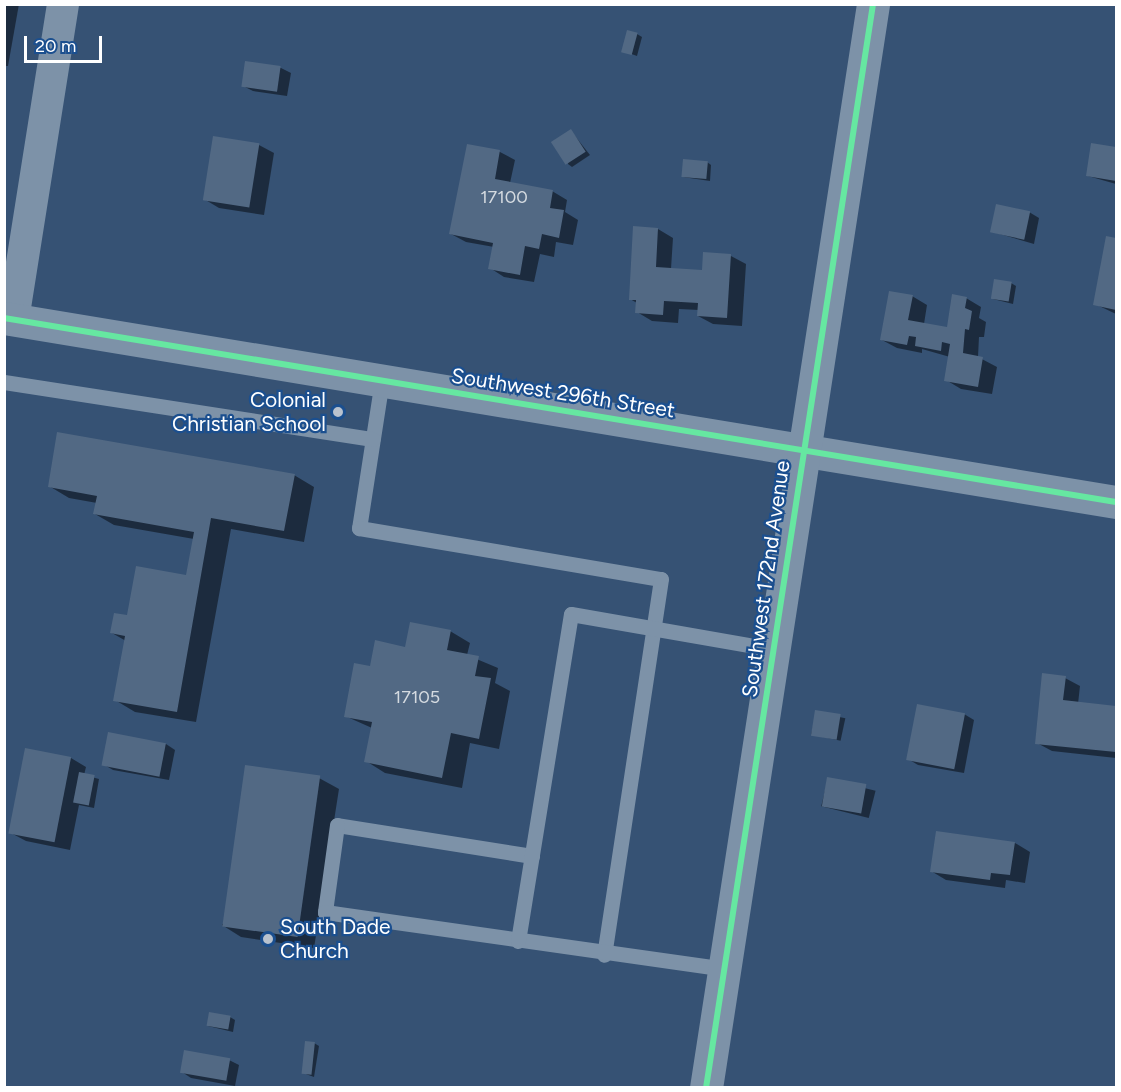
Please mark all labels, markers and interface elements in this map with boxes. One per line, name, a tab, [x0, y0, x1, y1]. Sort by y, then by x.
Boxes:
scale bar	[27, 24, 105, 62]
text: 20 m	[35, 35, 76, 57]
house number: 17100	[480, 186, 528, 208]
street label: Southwest 296th Street	[449, 363, 677, 423]
place label: Colonial Christian School	[172, 387, 326, 437]
marker: Colonial Christian School	[331, 405, 345, 419]
street label: Southwest 172nd Avenue	[737, 459, 795, 699]
house number: 17105	[394, 686, 440, 708]
place label: South Dade Church	[280, 914, 391, 964]
marker: South Dade Church	[261, 932, 275, 946]

